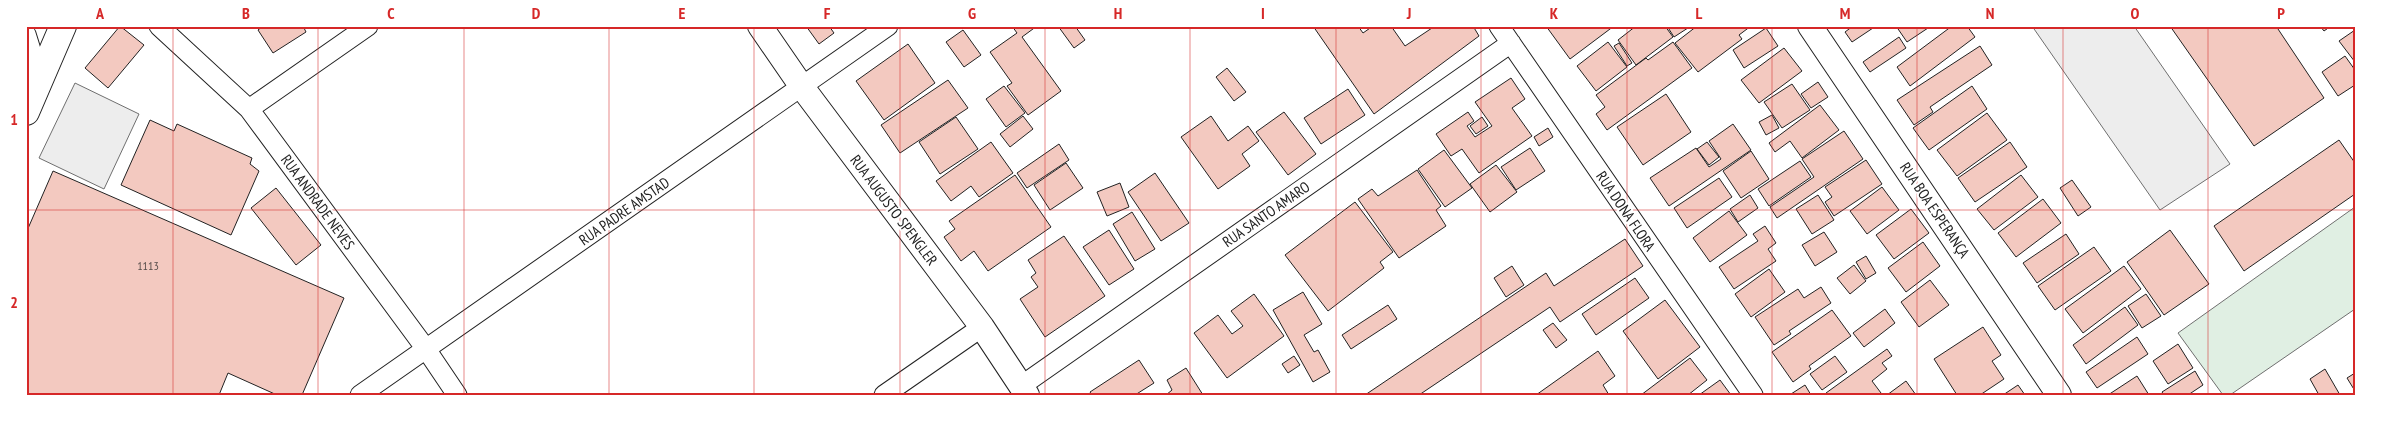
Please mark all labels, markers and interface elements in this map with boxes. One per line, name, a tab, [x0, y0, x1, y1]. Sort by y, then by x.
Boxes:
text: A	[95, 3, 105, 23]
text: B	[242, 3, 250, 23]
text: C	[387, 3, 395, 23]
text: D	[532, 3, 541, 23]
text: E	[679, 3, 686, 23]
text: F	[824, 3, 831, 23]
text: G	[968, 3, 976, 23]
text: H	[1114, 3, 1122, 23]
text: I	[1261, 3, 1265, 23]
text: J	[1406, 3, 1411, 23]
text: K	[1550, 3, 1559, 23]
text: L	[1696, 3, 1703, 23]
text: M	[1840, 3, 1850, 23]
text: N	[1986, 3, 1994, 23]
text: O	[2131, 3, 2140, 23]
text: P	[2277, 3, 2285, 23]
text: 1	[10, 109, 18, 129]
street label: RUA ANDRADE NEVES	[277, 151, 359, 253]
street label: RUA AUGUSTO SPENGLER	[846, 151, 942, 269]
street label: RUA BOA ESPERANÇA	[1896, 159, 1974, 262]
street label: RUA DONA FLORA	[1592, 167, 1660, 255]
street label: RUA PADRE AMSTAD	[575, 173, 673, 249]
street label: RUA SANTO AMARO	[1219, 177, 1313, 251]
house number: 1113	[137, 258, 159, 273]
text: 2	[10, 292, 18, 312]

